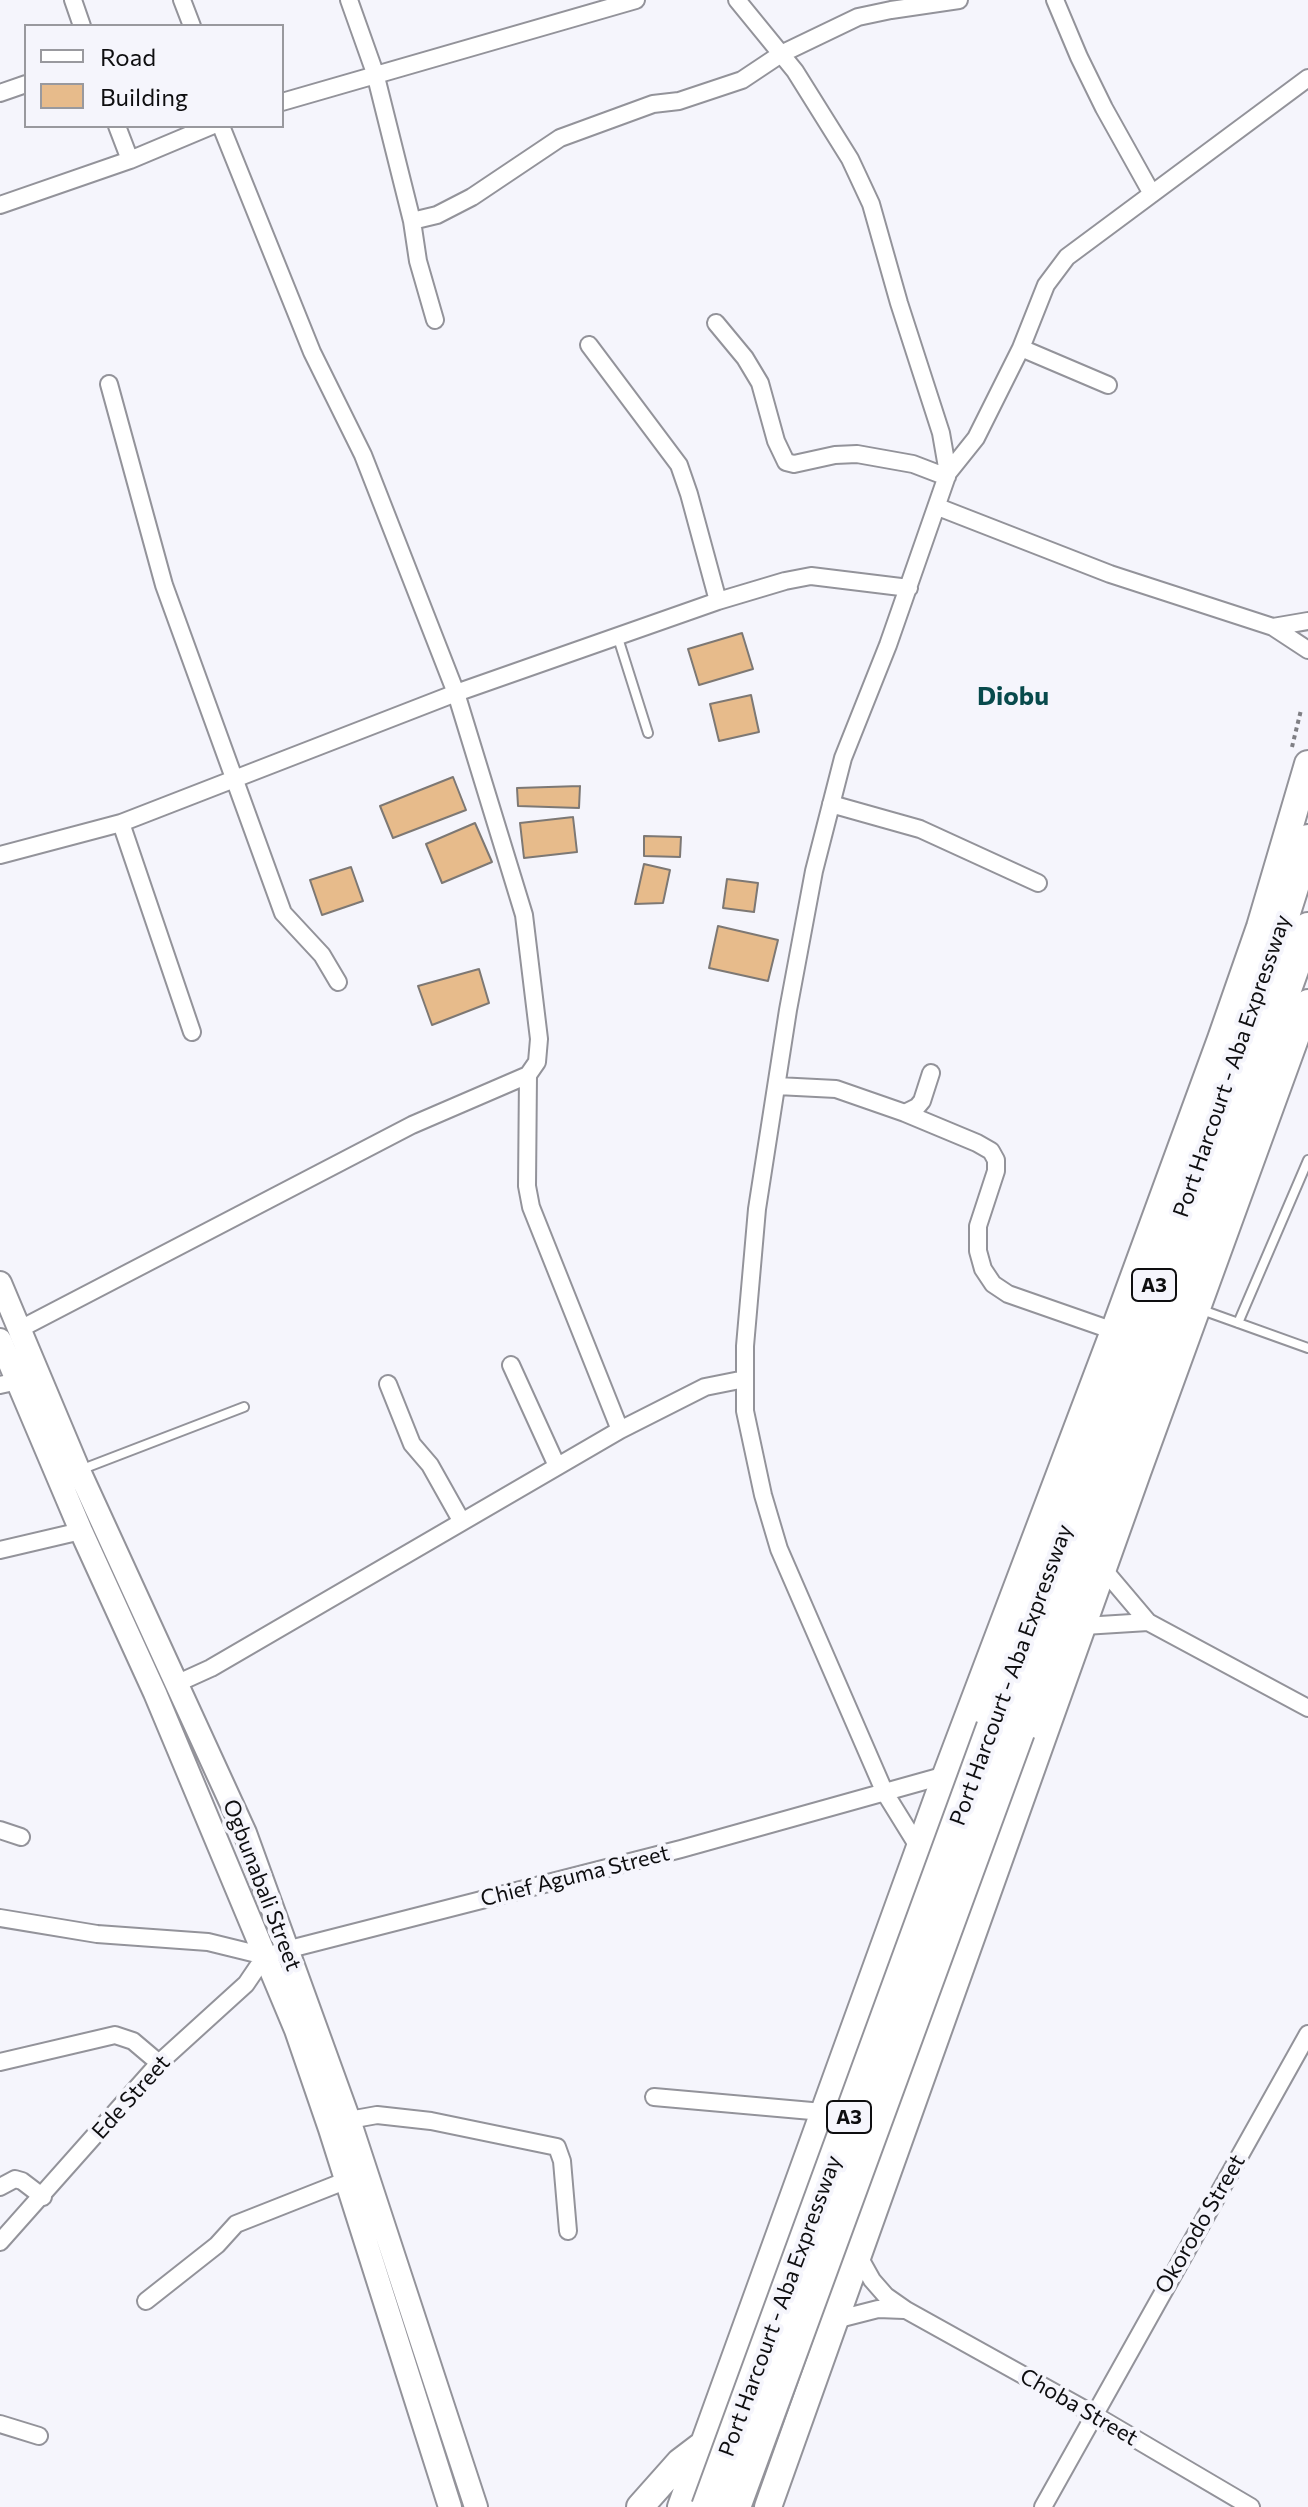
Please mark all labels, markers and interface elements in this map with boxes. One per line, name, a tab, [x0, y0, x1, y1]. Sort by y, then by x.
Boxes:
legend	[24, 24, 284, 128]
text: Road	[100, 42, 156, 71]
text: Building	[100, 82, 188, 111]
district label: Diobu	[977, 680, 1049, 712]
street label: Port Harcourt - Aba Expressway	[1168, 911, 1296, 1221]
road number: A3	[1132, 1269, 1176, 1301]
street label: Port Harcourt - Aba Expressway	[944, 1521, 1078, 1829]
street label: Ogbunabali Street	[217, 1796, 307, 1974]
street label: Chief Aguma Street	[478, 1840, 672, 1912]
street label: Ede Street	[86, 2050, 176, 2144]
road number: A3	[827, 2101, 871, 2133]
street label: Okorodo Street	[1149, 2150, 1251, 2298]
street label: Port Harcourt - Aba Expressway	[713, 2152, 847, 2460]
street label: Choba Street	[1015, 2363, 1143, 2451]

